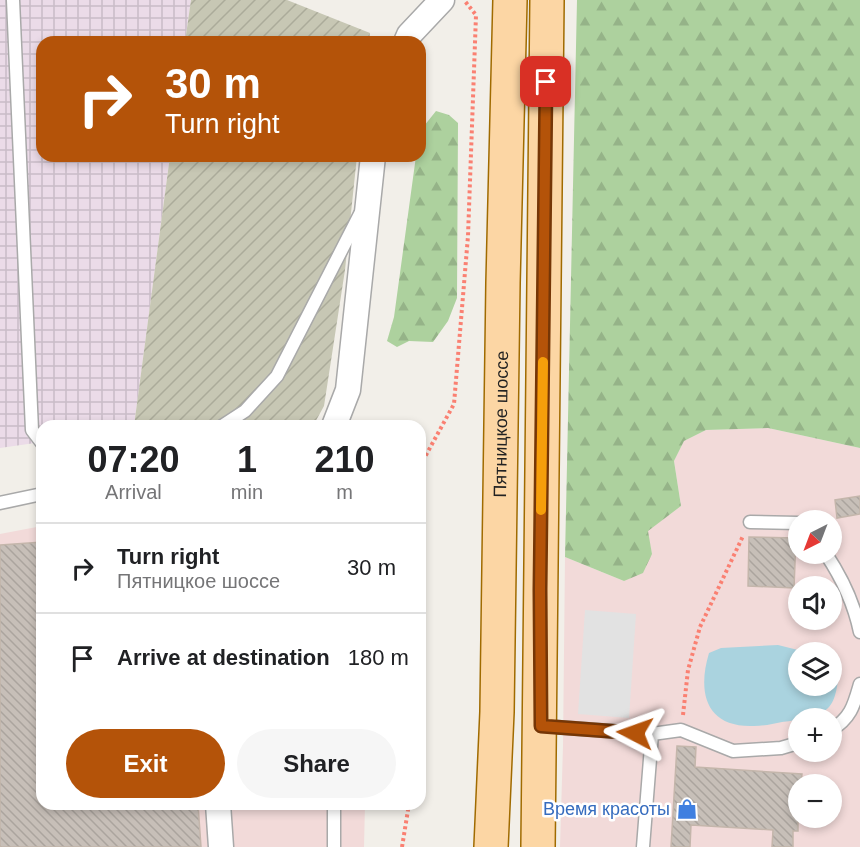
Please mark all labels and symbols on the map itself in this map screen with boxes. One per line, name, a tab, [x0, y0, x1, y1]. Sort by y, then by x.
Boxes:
pin	[520, 56, 571, 107]
street label: Пятницкое шоссе	[490, 351, 512, 498]
north arrow	[788, 510, 842, 564]
position arrow	[603, 701, 667, 765]
shop icon: Время красоты	[675, 797, 699, 821]
place label: Время красоты	[543, 799, 670, 819]

